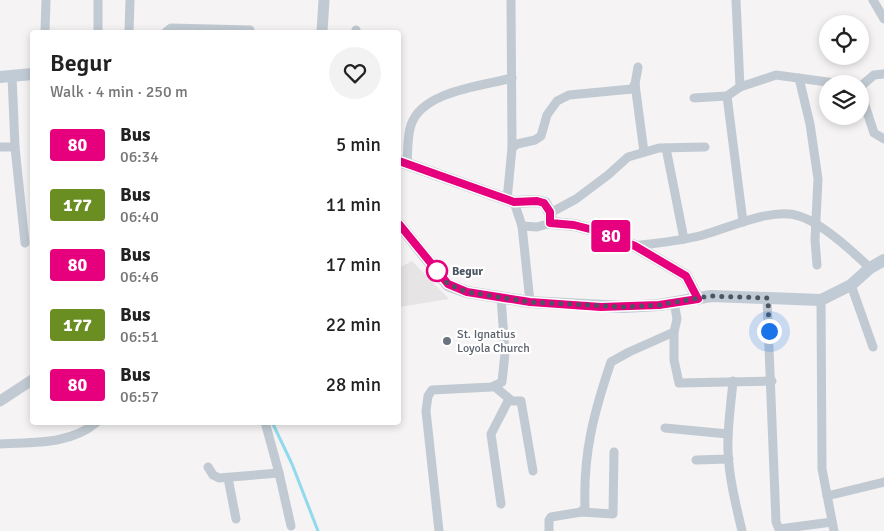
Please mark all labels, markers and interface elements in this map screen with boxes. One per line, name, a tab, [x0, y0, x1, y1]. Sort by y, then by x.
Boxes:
map controls	[819, 15, 869, 125]
button: locate	[819, 15, 869, 65]
button: heart	[329, 47, 381, 99]
text: Begur	[50, 48, 112, 78]
button: layers	[819, 75, 869, 125]
text: Walk · 4 min · 250 m	[50, 82, 188, 102]
text: Bus	[120, 123, 151, 147]
text: 5 min	[336, 133, 381, 157]
text: 80	[68, 134, 87, 156]
text: 06:34	[120, 147, 159, 167]
text: Bus	[120, 183, 151, 207]
text: 11 min	[326, 193, 381, 217]
text: 177	[63, 194, 92, 216]
text: 06:40	[120, 207, 159, 227]
line badge: 80	[588, 220, 634, 252]
text: 80	[601, 225, 621, 247]
text: Bus	[120, 243, 151, 267]
text: 17 min	[326, 253, 381, 277]
text: 80	[68, 254, 87, 276]
marker: Begur	[426, 260, 448, 282]
place label: Begur	[452, 264, 483, 279]
text: 06:46	[120, 267, 159, 287]
text: Bus	[120, 303, 151, 327]
text: 22 min	[326, 313, 381, 337]
text: 177	[63, 314, 92, 336]
your location	[757, 319, 782, 344]
text: 06:51	[120, 327, 159, 347]
place label: St. Ignatius Loyola Church	[457, 327, 530, 356]
marker: St. Ignatius Loyola Church	[441, 335, 453, 347]
text: Bus	[120, 363, 151, 387]
text: 28 min	[326, 373, 381, 397]
text: 80	[68, 374, 87, 396]
text: 06:57	[120, 387, 159, 407]

